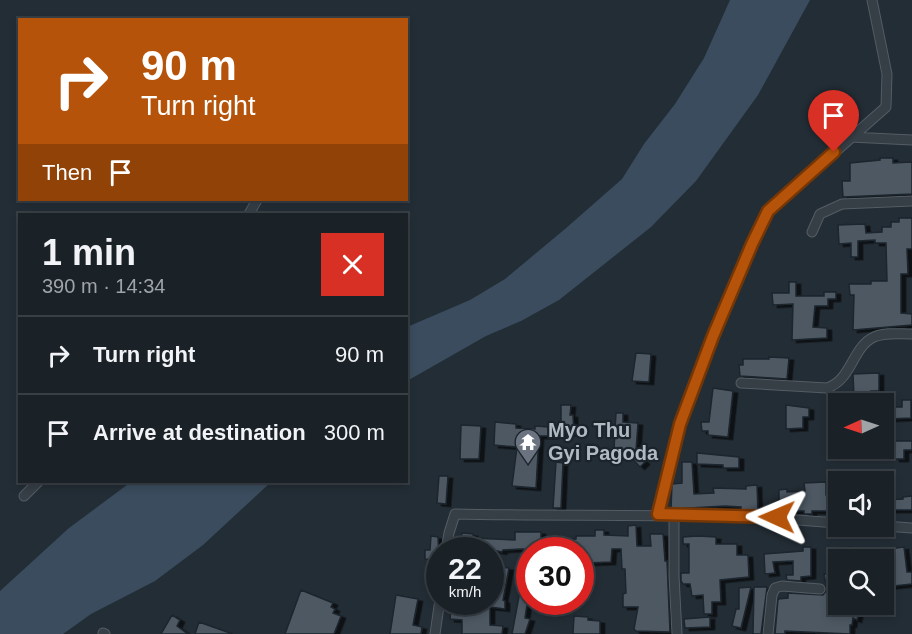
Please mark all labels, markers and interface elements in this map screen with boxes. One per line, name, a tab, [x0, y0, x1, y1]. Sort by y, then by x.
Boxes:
icon: right	[42, 42, 120, 120]
text: 90 m	[141, 42, 237, 89]
pin	[808, 90, 859, 152]
text: Turn right	[141, 91, 256, 121]
icon: arrive	[817, 99, 850, 132]
icon: arrive	[104, 156, 137, 189]
text: Then	[42, 160, 92, 185]
text: 1 min	[42, 232, 136, 273]
button: close	[321, 233, 384, 296]
text: 390 m · 14:34	[42, 275, 165, 297]
icon: right	[42, 339, 75, 372]
text: Turn right	[93, 342, 195, 367]
text: 90 m	[335, 342, 384, 367]
north arrow	[828, 393, 894, 459]
map controls	[828, 393, 894, 615]
icon: arrive	[42, 417, 75, 450]
place label: Myo Thu Gyi Pagoda	[548, 419, 659, 464]
text: Arrive at destination	[93, 420, 306, 445]
text: 300 m	[324, 420, 385, 445]
temple icon: Myo Thu Gyi Pagoda	[513, 427, 543, 465]
button: sound	[828, 471, 894, 537]
position arrow	[745, 485, 809, 549]
speed limit sign: 30	[516, 537, 594, 615]
button: search	[828, 549, 894, 615]
text: 22	[448, 552, 482, 585]
text: km/h	[449, 583, 481, 600]

